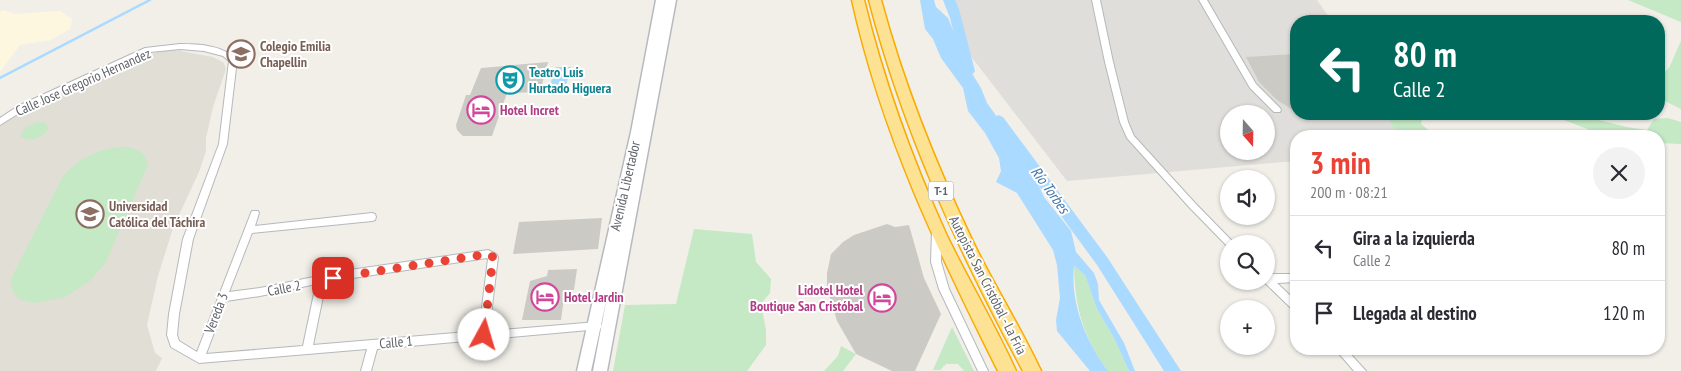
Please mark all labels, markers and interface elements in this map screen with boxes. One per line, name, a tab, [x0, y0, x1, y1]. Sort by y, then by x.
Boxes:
text: 80 m	[1393, 31, 1457, 77]
icon: left	[1310, 35, 1375, 100]
place label: Colegio Emilia Chapellin	[260, 37, 331, 71]
school or university icon: Colegio Emilia Chapellin	[226, 39, 256, 69]
street label: Calle Jose Gregorio Hernandez	[13, 44, 153, 120]
place label: Teatro Luis Hurtado Higuera	[529, 63, 611, 97]
theatre icon: Teatro Luis Hurtado Higuera	[495, 65, 525, 95]
text: Calle 2	[1393, 75, 1446, 103]
hotel icon: Hotel Incret	[466, 95, 496, 125]
place label: Hotel Incret	[500, 101, 559, 119]
north arrow	[1220, 105, 1275, 160]
map controls	[1220, 105, 1275, 355]
street label: Avenida Libertador	[606, 139, 644, 233]
text: 3 min	[1310, 143, 1371, 182]
button: close	[1593, 147, 1645, 199]
water label: Río Torbes	[1027, 163, 1075, 218]
button: sound	[1220, 170, 1275, 225]
road number: T-1	[928, 182, 954, 200]
text: 200 m · 08:21	[1310, 182, 1388, 202]
place label: Universidad Católica del Táchira	[109, 197, 205, 231]
school or university icon: Universidad Católica del Táchira	[75, 199, 105, 229]
street label: Autopista San Cristóbal - La Fría	[945, 213, 1031, 357]
text: Gira a la izquierda	[1353, 226, 1475, 250]
icon: left	[1310, 234, 1338, 262]
button: search	[1220, 235, 1275, 290]
text: 80 m	[1612, 236, 1645, 260]
text: Calle 2	[1353, 250, 1391, 270]
pin	[312, 257, 354, 299]
icon: arrive	[319, 264, 347, 292]
street label: Calle 2	[266, 276, 302, 300]
place label: Lidotel Hotel Boutique San Cristóbal	[750, 281, 864, 315]
hotel icon: Hotel Jardin	[530, 282, 560, 312]
hotel icon: Lidotel Hotel Boutique San Cristóbal	[867, 283, 897, 313]
place label: Hotel Jardin	[564, 288, 624, 306]
street label: Vereda 3	[200, 290, 232, 337]
icon: arrive	[1310, 299, 1338, 327]
button: +	[1220, 300, 1275, 355]
text: Llegada al destino	[1353, 301, 1477, 325]
text: 120 m	[1603, 301, 1645, 325]
position arrow	[457, 308, 509, 360]
street label: Calle 1	[379, 332, 413, 352]

